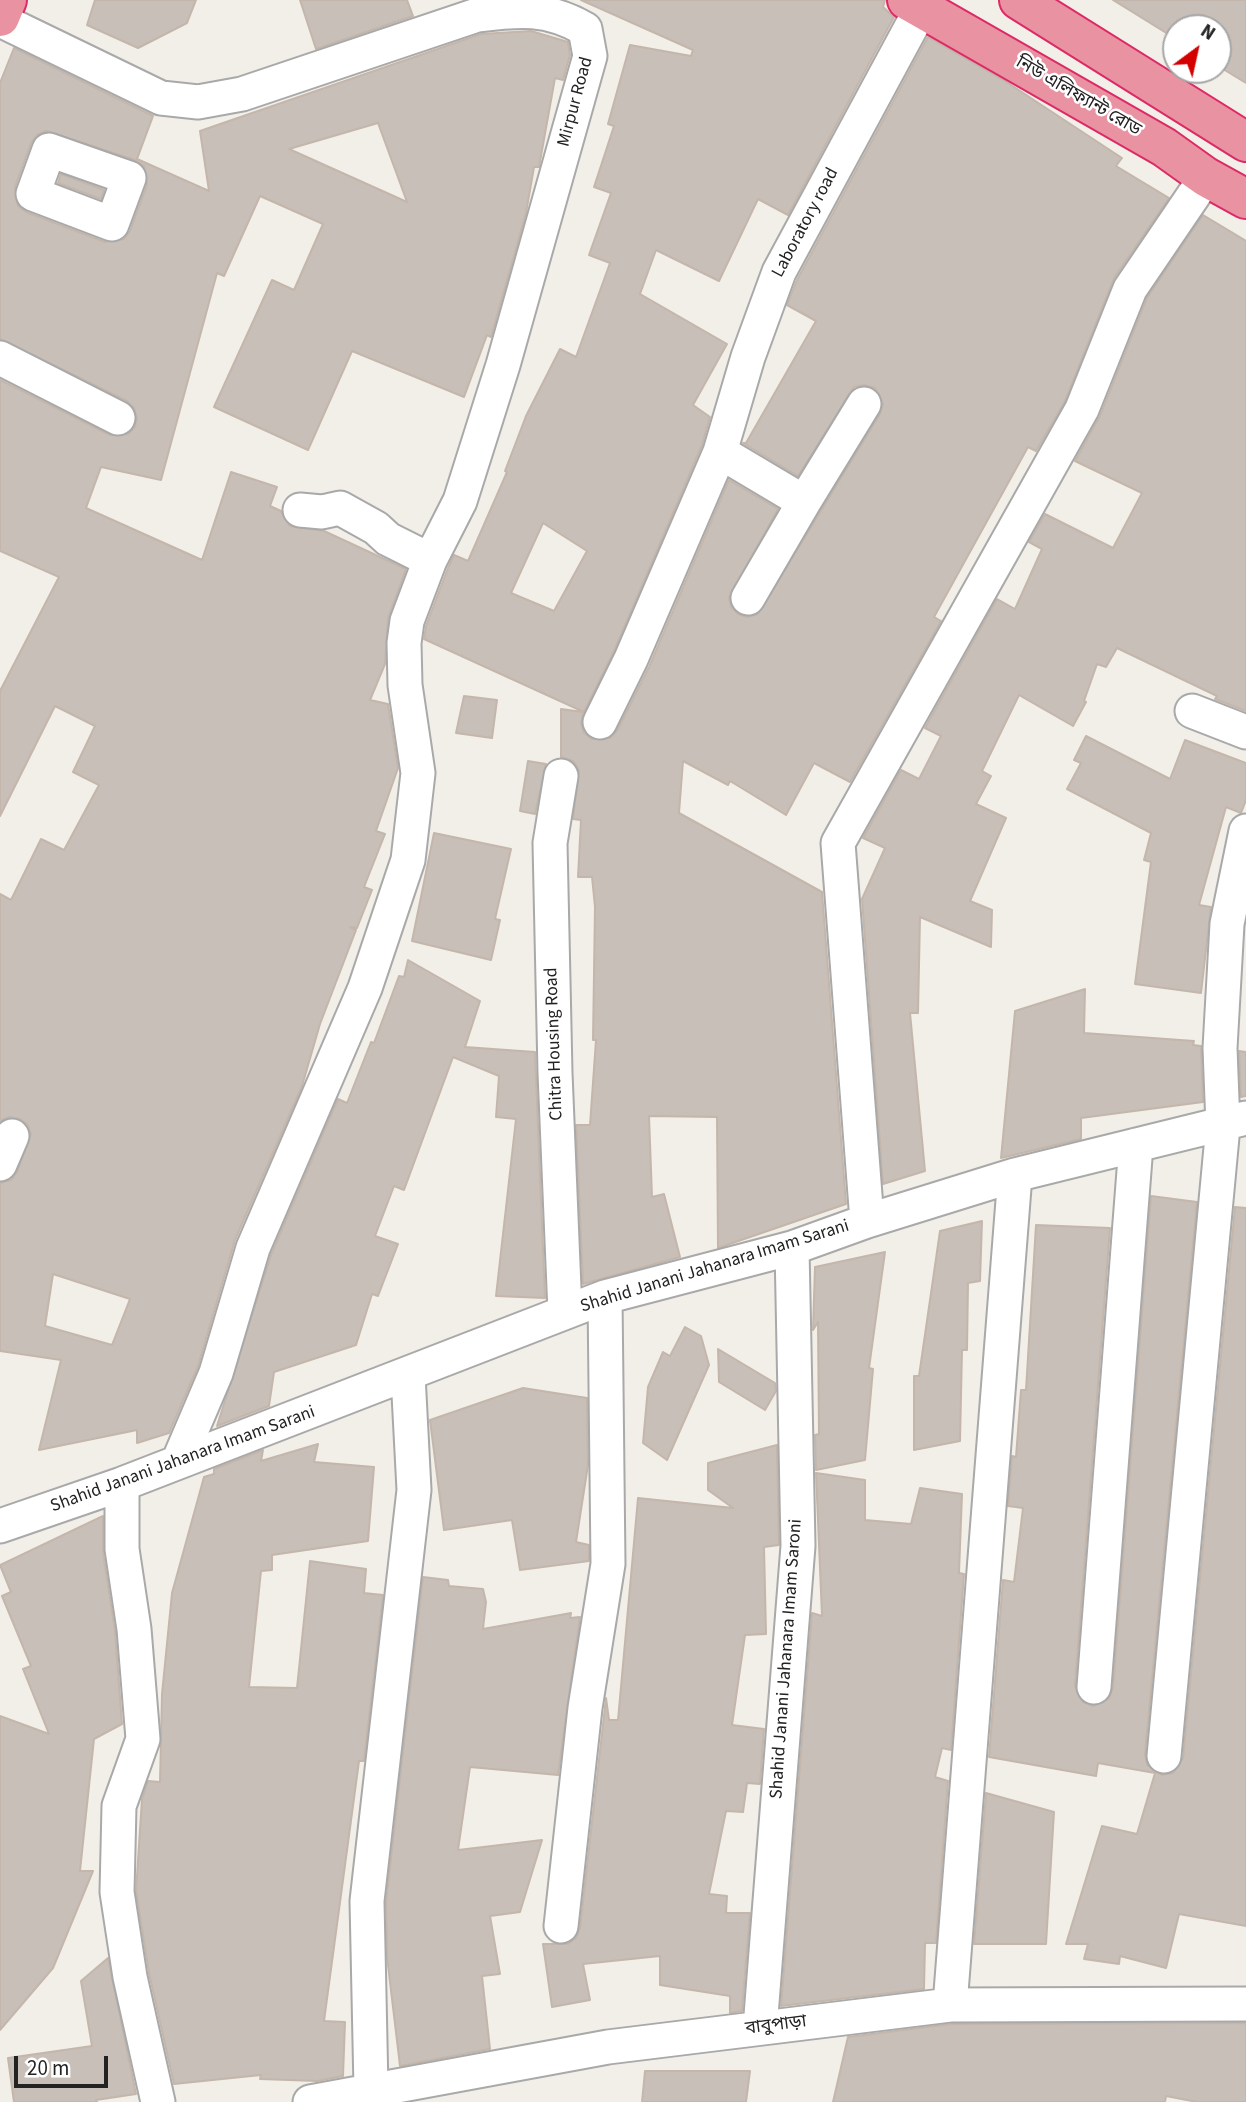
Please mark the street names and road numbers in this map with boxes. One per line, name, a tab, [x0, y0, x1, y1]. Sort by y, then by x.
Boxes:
street label: নিউ এলিফ্যান্ট রোড	[1011, 52, 1145, 142]
street label: Mirpur Road	[554, 55, 598, 149]
street label: Laboratory road	[768, 164, 844, 282]
street label: Chitra Housing Road	[542, 967, 568, 1121]
street label: Shahid Janani Jahanara Imam Sarani	[578, 1216, 852, 1318]
street label: Shahid Janani Jahanara Imam Sarani	[48, 1402, 318, 1518]
street label: Shahid Janani Jahanara Imam Saroni	[766, 1518, 808, 1800]
street label: বাবুপাড়া	[744, 2012, 808, 2040]

